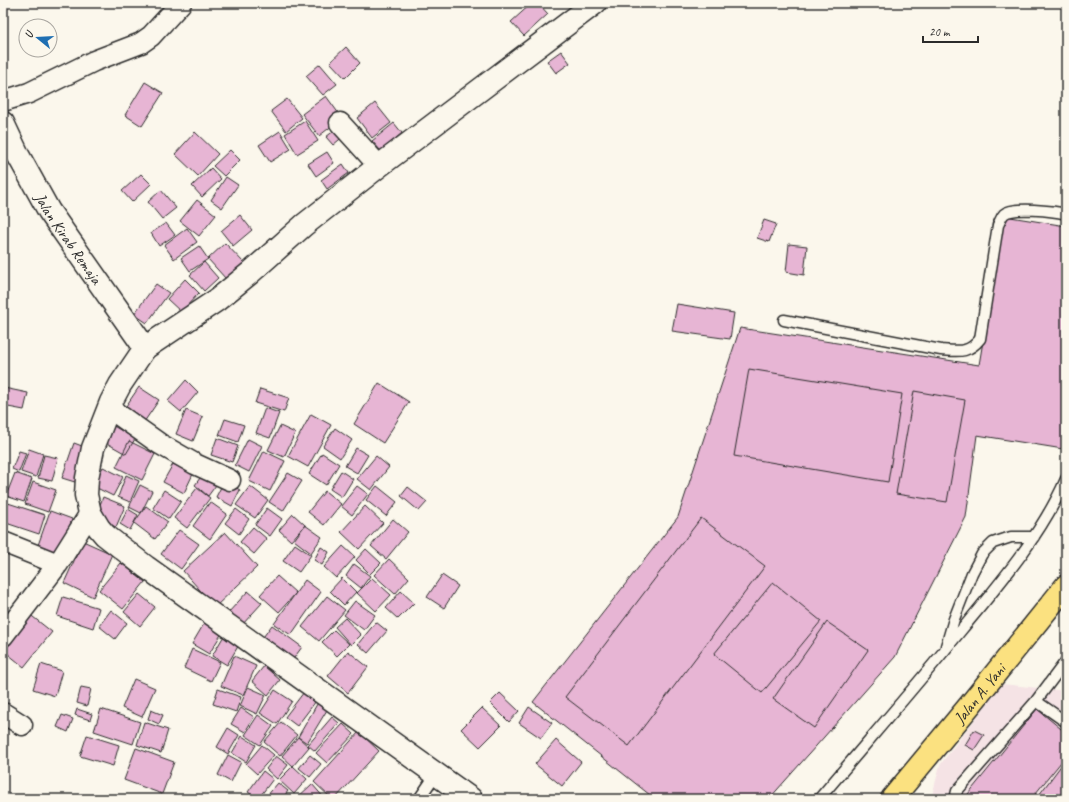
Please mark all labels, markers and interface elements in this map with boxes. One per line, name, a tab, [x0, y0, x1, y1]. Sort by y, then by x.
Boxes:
north arrow	[18, 18, 58, 58]
scale bar	[923, 18, 978, 44]
text: 20 m	[929, 24, 951, 40]
text: U	[21, 28, 37, 40]
street label: Jalan Kirab Remaja	[29, 189, 107, 289]
street label: Jalan A. Yani	[949, 659, 1012, 729]

